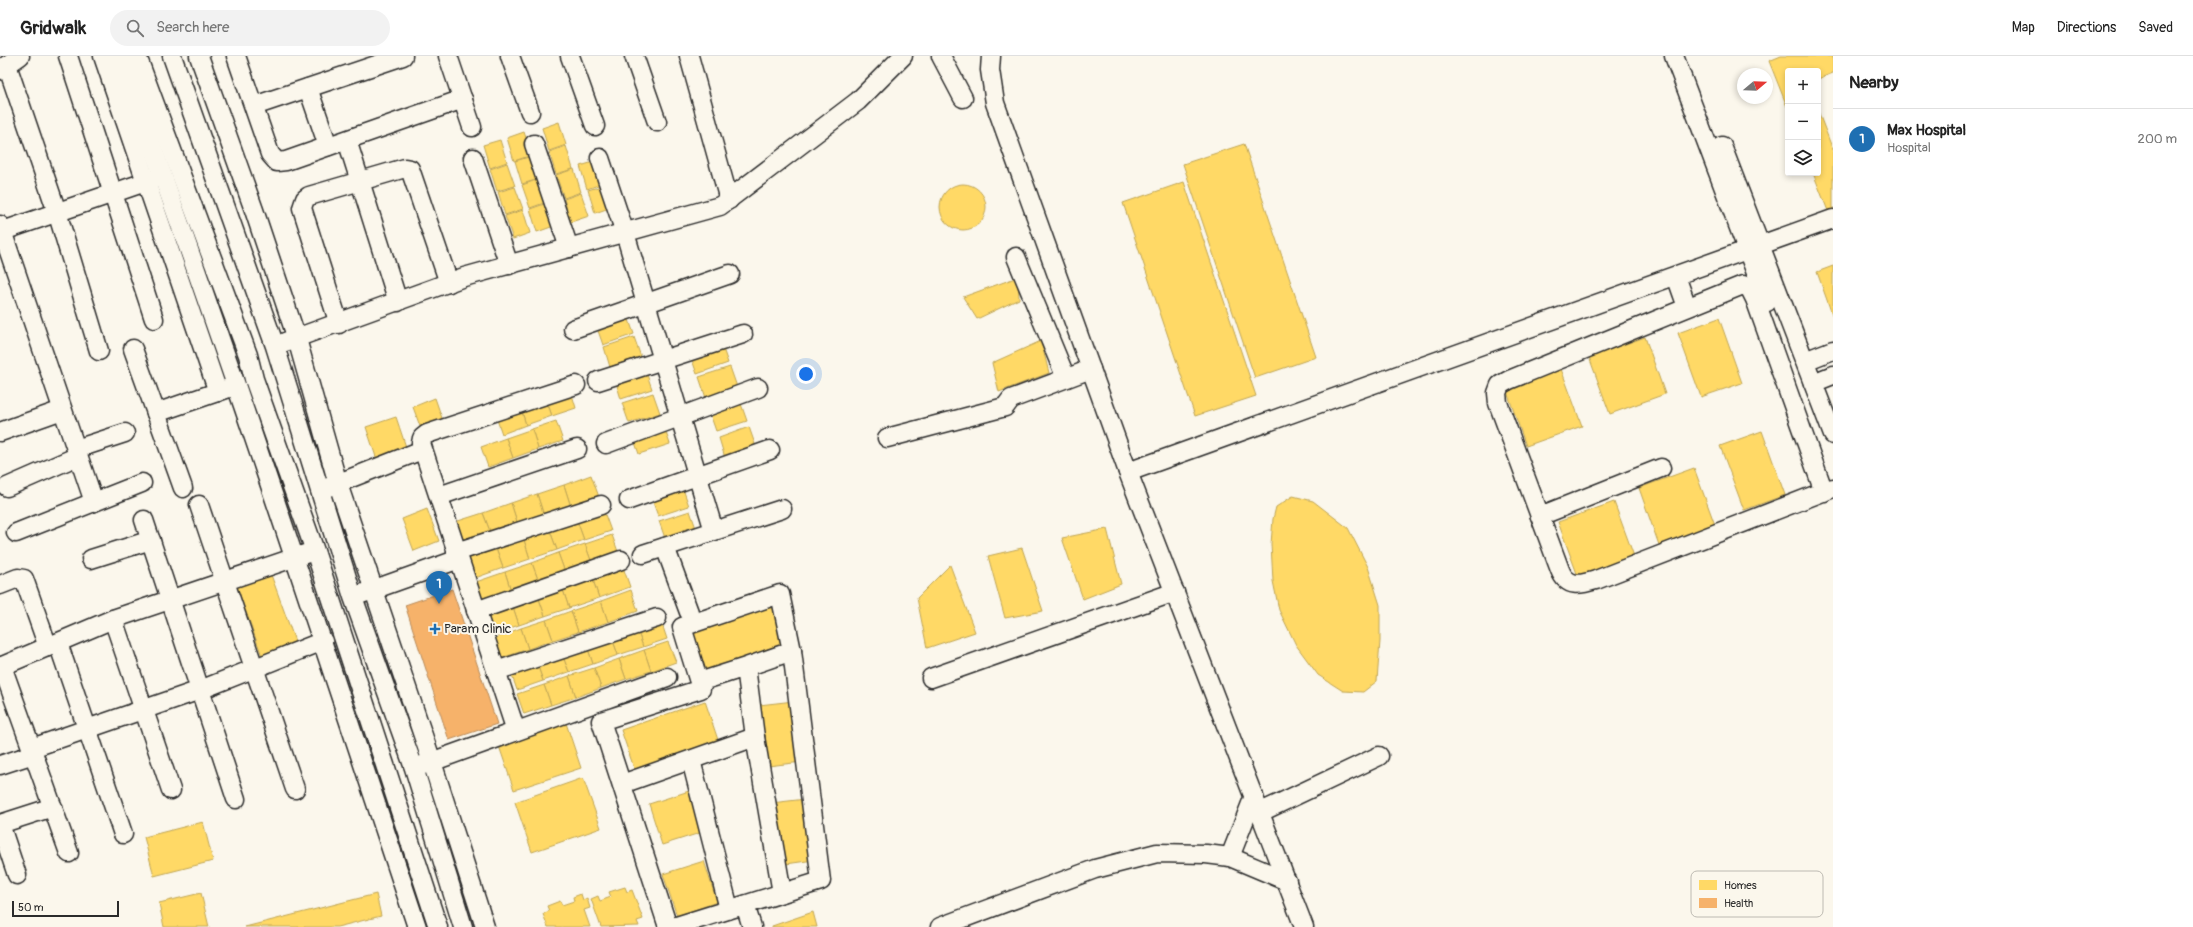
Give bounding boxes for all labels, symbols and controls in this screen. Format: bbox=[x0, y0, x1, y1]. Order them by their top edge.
search box bbox=[110, 10, 390, 46]
text: Gridwalk bbox=[20, 16, 86, 40]
icon: search bbox=[124, 17, 146, 39]
text: Search here bbox=[156, 18, 229, 37]
text: Map bbox=[2012, 19, 2035, 36]
text: Directions bbox=[2057, 19, 2116, 36]
text: Saved bbox=[2138, 19, 2173, 36]
north arrow bbox=[1737, 68, 1773, 104]
map controls bbox=[1785, 68, 1821, 176]
button: + bbox=[1785, 68, 1821, 104]
text: Nearby bbox=[1849, 72, 1898, 93]
button: − bbox=[1785, 104, 1821, 140]
text: Max Hospital bbox=[1887, 121, 1966, 140]
text: 1 bbox=[1859, 131, 1865, 147]
text: 200 m bbox=[2138, 131, 2177, 147]
button: layers bbox=[1785, 140, 1821, 176]
text: Hospital bbox=[1887, 140, 1931, 156]
your location bbox=[796, 364, 816, 384]
pin: 1 bbox=[426, 571, 452, 604]
place label: Param Clinic bbox=[444, 621, 512, 637]
marker: Param Clinic bbox=[429, 623, 441, 635]
legend bbox=[1691, 871, 1823, 917]
text: Homes bbox=[1724, 879, 1757, 892]
text: Health bbox=[1724, 897, 1753, 910]
scale bar bbox=[12, 899, 119, 918]
text: 50 m bbox=[18, 901, 44, 914]

